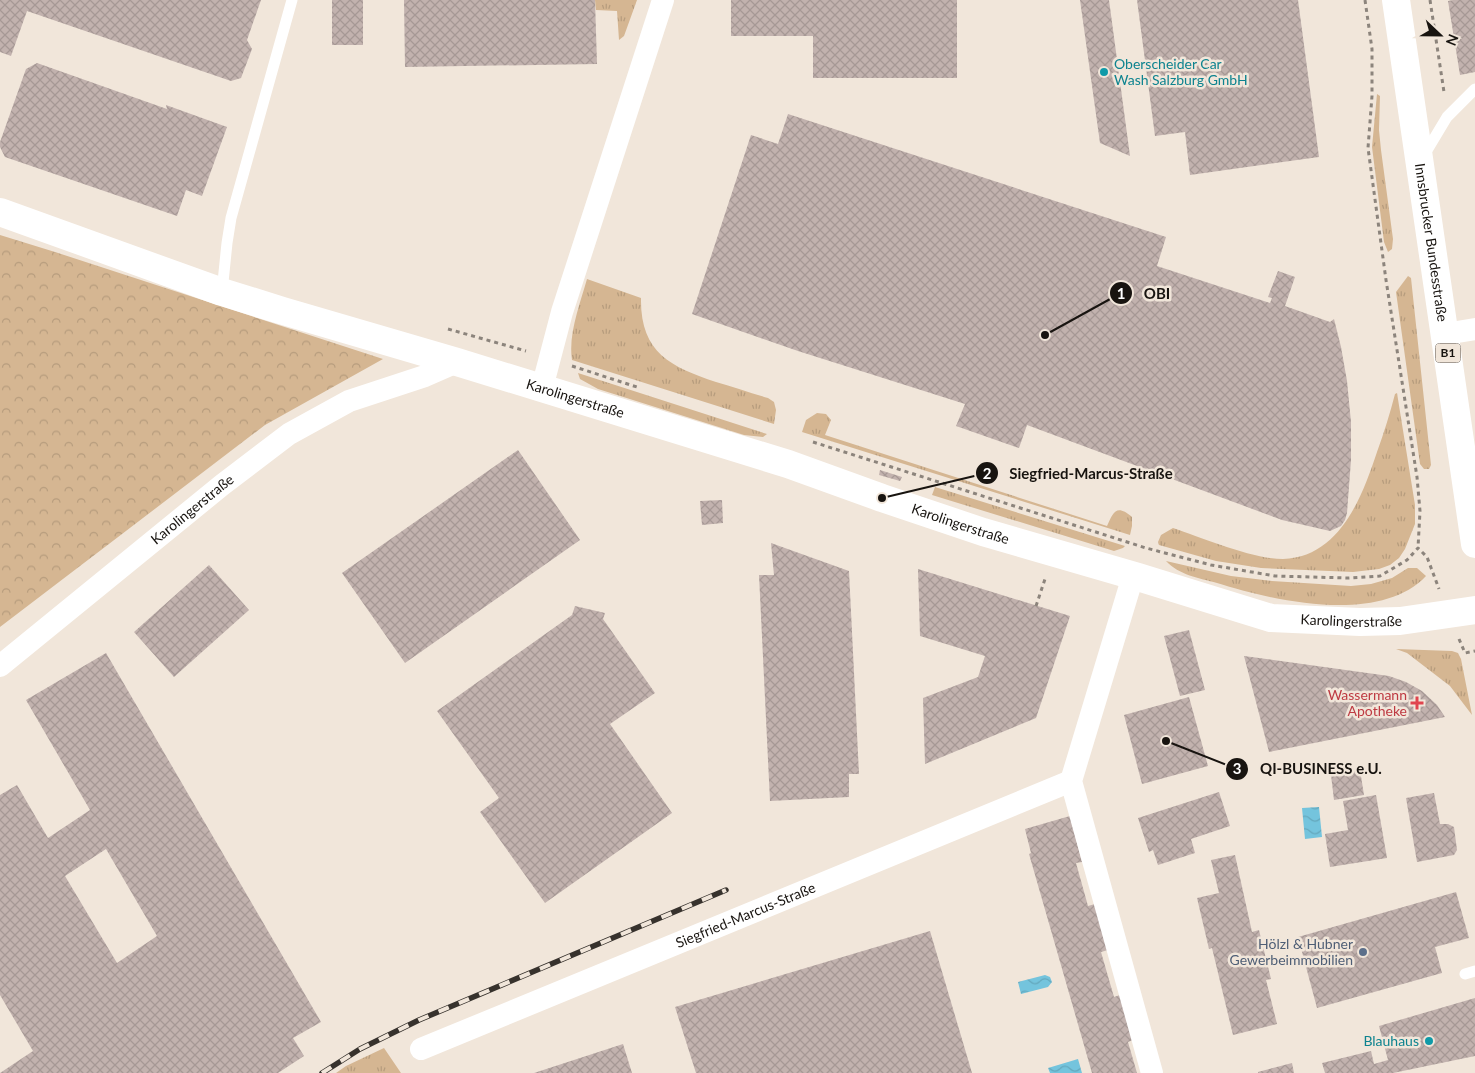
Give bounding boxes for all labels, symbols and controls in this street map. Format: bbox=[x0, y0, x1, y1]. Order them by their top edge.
north arrow bbox=[1415, 10, 1465, 60]
text: N bbox=[1443, 32, 1462, 48]
place label: Oberscheider Car Wash Salzburg GmbH bbox=[1114, 55, 1248, 88]
marker: Oberscheider Car Wash Salzburg GmbH bbox=[1098, 66, 1110, 78]
street label: Innsbrucker Bundesstraße bbox=[1412, 162, 1452, 323]
callout: OBI bbox=[1108, 278, 1180, 308]
text: 1 bbox=[1117, 284, 1125, 302]
text: OBI bbox=[1144, 284, 1170, 302]
road number: B1 bbox=[1436, 343, 1460, 362]
street label: Karolingerstraße bbox=[524, 375, 627, 421]
callout: Siegfried-Marcus-Straße bbox=[975, 458, 1183, 488]
text: 2 bbox=[983, 464, 992, 482]
text: Siegfried-Marcus-Straße bbox=[1009, 464, 1173, 482]
street label: Karolingerstraße bbox=[147, 470, 237, 548]
street label: Karolingerstraße bbox=[909, 500, 1011, 547]
street label: Karolingerstraße bbox=[1300, 610, 1402, 630]
place label: Wassermann Apotheke bbox=[1328, 686, 1407, 719]
marker: Wassermann Apotheke bbox=[1411, 697, 1423, 709]
callout: QI-BUSINESS e.U. bbox=[1225, 754, 1392, 784]
text: 3 bbox=[1233, 759, 1241, 777]
text: QI-BUSINESS e.U. bbox=[1260, 759, 1382, 777]
street label: Siegfried-Marcus-Straße bbox=[673, 878, 818, 951]
place label: Hölzl & Hubner Gewerbeimmobilien bbox=[1230, 935, 1353, 968]
marker: Hölzl & Hubner Gewerbeimmobilien bbox=[1357, 946, 1369, 958]
place label: Blauhaus bbox=[1363, 1032, 1419, 1049]
marker: Blauhaus bbox=[1423, 1035, 1435, 1047]

